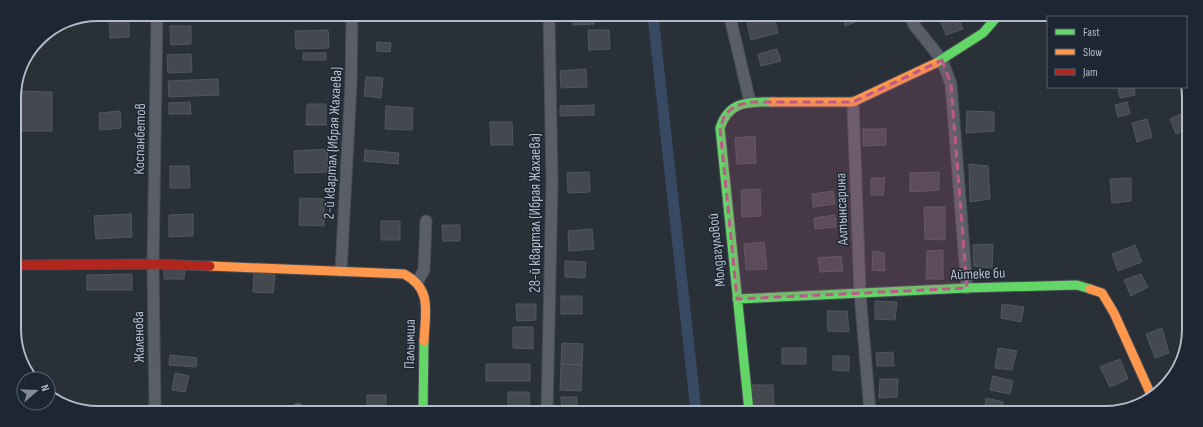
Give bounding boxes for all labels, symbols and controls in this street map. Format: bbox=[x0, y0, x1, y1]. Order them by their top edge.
legend bbox=[1047, 16, 1187, 88]
text: Fast bbox=[1083, 25, 1100, 40]
text: Slow bbox=[1083, 45, 1102, 60]
text: Jam bbox=[1082, 65, 1098, 80]
street label: 2-й квартал (Ибрая Жахаева) bbox=[320, 66, 346, 220]
street label: Коспанбетов bbox=[130, 103, 150, 175]
street label: 28-й квартал (Ибрая Жахаева) bbox=[526, 133, 545, 293]
street label: Алтынсарина bbox=[831, 172, 853, 247]
street label: Молдагуловой bbox=[704, 212, 730, 288]
street label: Айтеке би bbox=[949, 264, 1006, 284]
street label: Жаленова bbox=[129, 311, 149, 363]
street label: Палымша bbox=[400, 319, 420, 369]
north arrow bbox=[16, 371, 56, 411]
text: N bbox=[38, 383, 52, 393]

